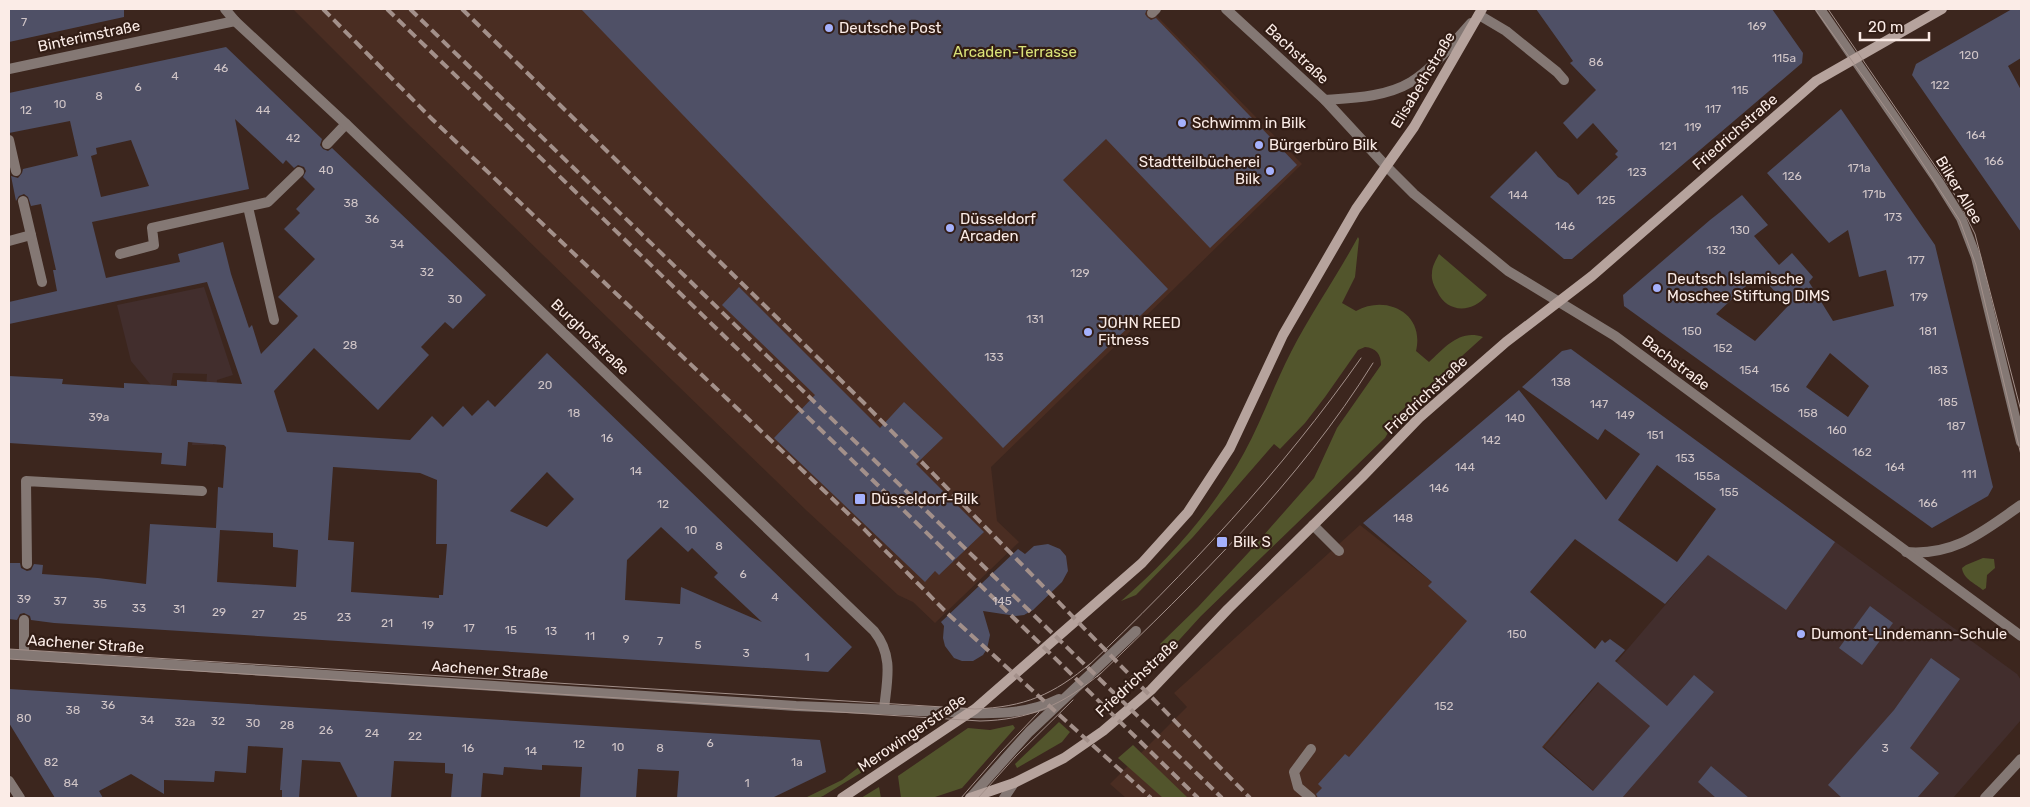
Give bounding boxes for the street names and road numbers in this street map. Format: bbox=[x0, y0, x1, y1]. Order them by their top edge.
street label: Binterimstraße bbox=[36, 16, 142, 56]
street label: Bachstraße bbox=[1261, 20, 1333, 88]
street label: Elisabethstraße bbox=[1387, 29, 1459, 131]
street label: Friedrichstraße bbox=[1689, 90, 1781, 174]
street label: Bilker Allee bbox=[1932, 153, 1986, 227]
street label: Burghofstraße bbox=[547, 295, 633, 379]
street label: Bachstraße bbox=[1639, 332, 1713, 394]
street label: Friedrichstraße bbox=[1381, 352, 1471, 438]
street label: Aachener Straße bbox=[27, 631, 145, 657]
street label: Friedrichstraße bbox=[1092, 635, 1182, 721]
street label: Aachener Straße bbox=[431, 657, 549, 683]
street label: Merowingerstraße bbox=[854, 690, 970, 776]

